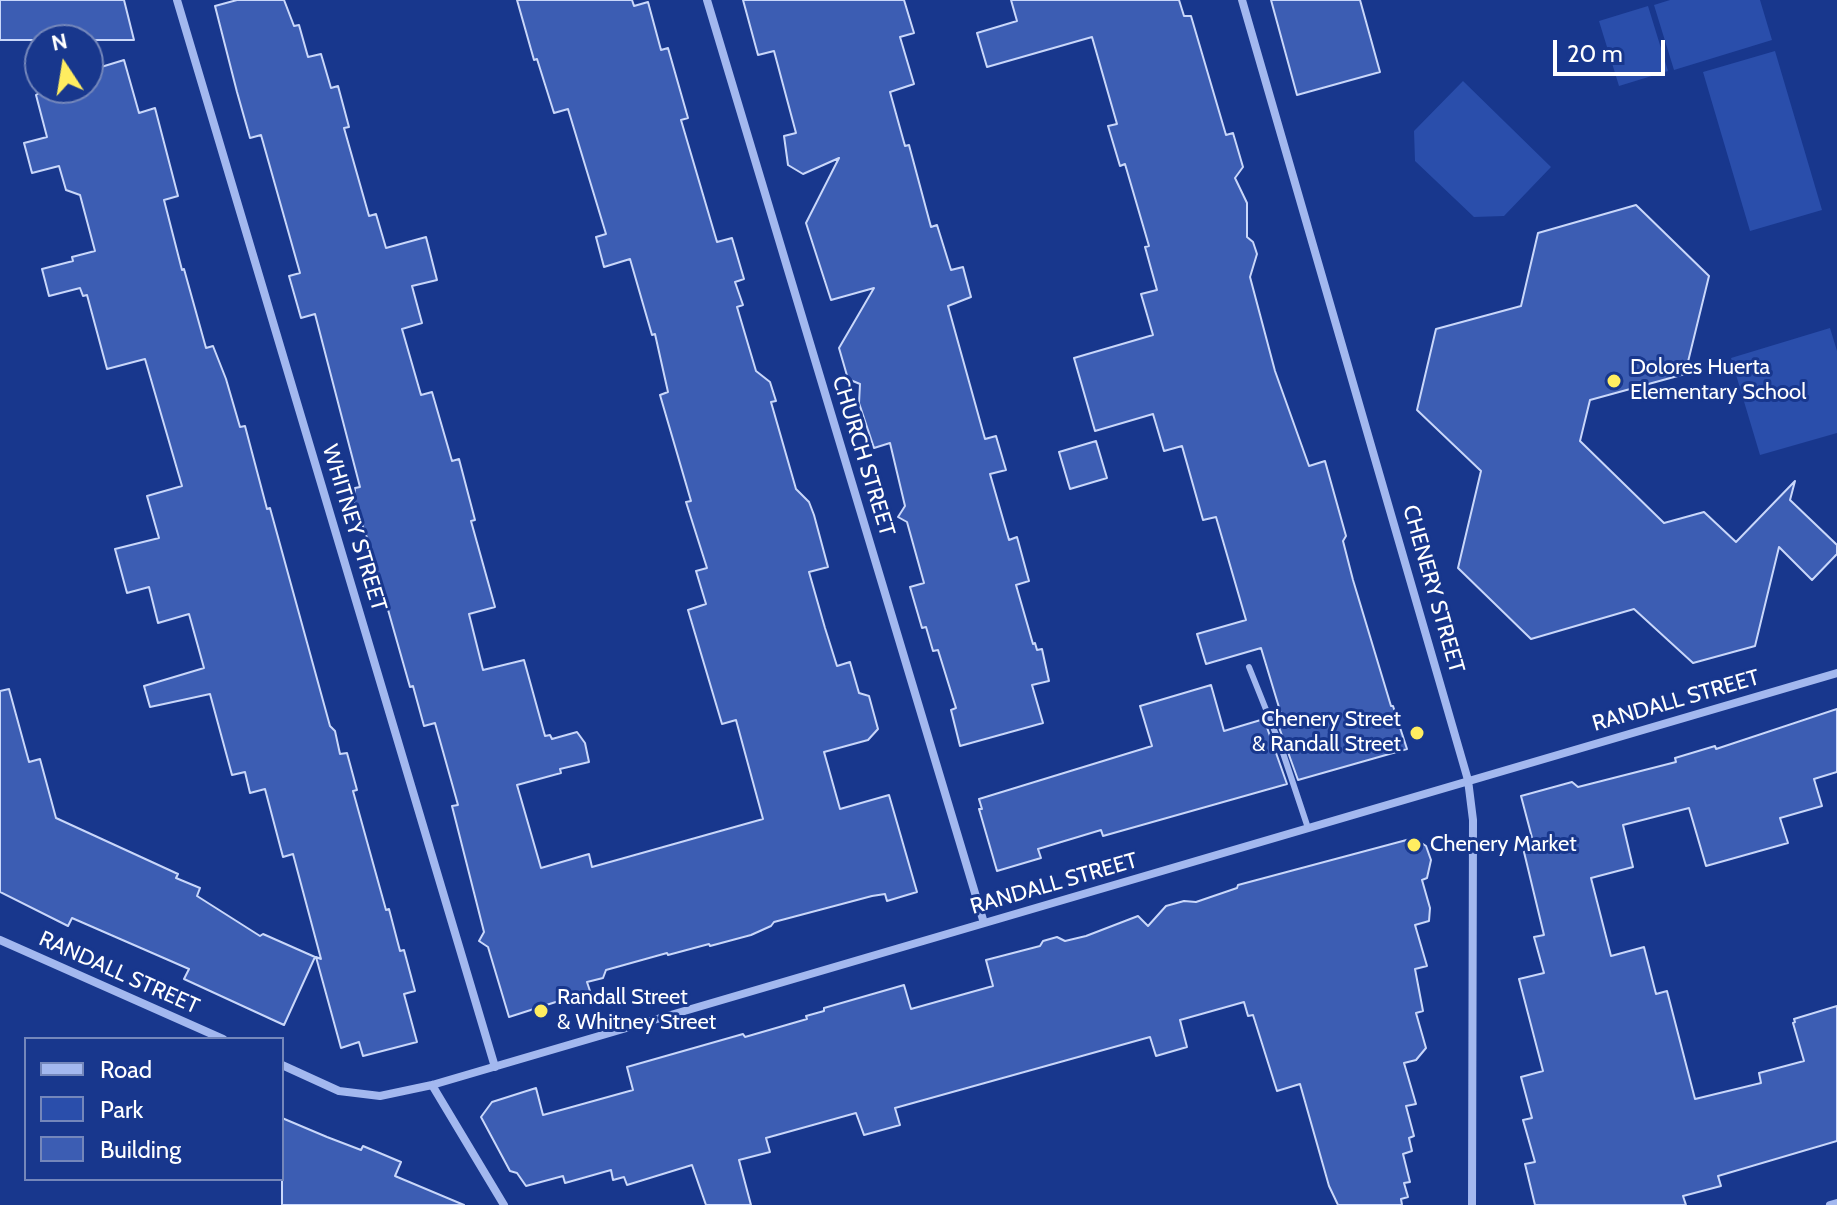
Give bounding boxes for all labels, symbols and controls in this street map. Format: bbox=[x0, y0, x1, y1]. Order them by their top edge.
north arrow bbox=[24, 24, 104, 104]
scale bar bbox=[1557, 24, 1669, 74]
text: N bbox=[49, 27, 70, 57]
text: 20 m bbox=[1567, 39, 1623, 68]
place label: Dolores Huerta Elementary School bbox=[1630, 355, 1806, 406]
marker: Dolores Huerta Elementary School bbox=[1605, 372, 1623, 390]
street label: CHURCH STREET bbox=[826, 373, 900, 539]
street label: WHITNEY STREET bbox=[316, 442, 392, 614]
street label: CHENERY STREET bbox=[1396, 502, 1470, 676]
street label: RANDALL STREET bbox=[1589, 665, 1763, 737]
place label: Chenery Street & Randall Street bbox=[1252, 707, 1401, 758]
marker: Chenery Street & Randall Street bbox=[1408, 724, 1426, 742]
place label: Chenery Market bbox=[1430, 832, 1577, 858]
marker: Chenery Market bbox=[1405, 836, 1423, 854]
street label: RANDALL STREET bbox=[967, 848, 1141, 920]
street label: RANDALL STREET bbox=[35, 926, 203, 1020]
place label: Randall Street & Whitney Street bbox=[557, 985, 716, 1036]
marker: Randall Street & Whitney Street bbox=[532, 1002, 550, 1020]
legend bbox=[24, 1037, 284, 1181]
text: Road bbox=[100, 1055, 152, 1084]
text: Park bbox=[100, 1095, 143, 1124]
text: Building bbox=[100, 1135, 181, 1164]

